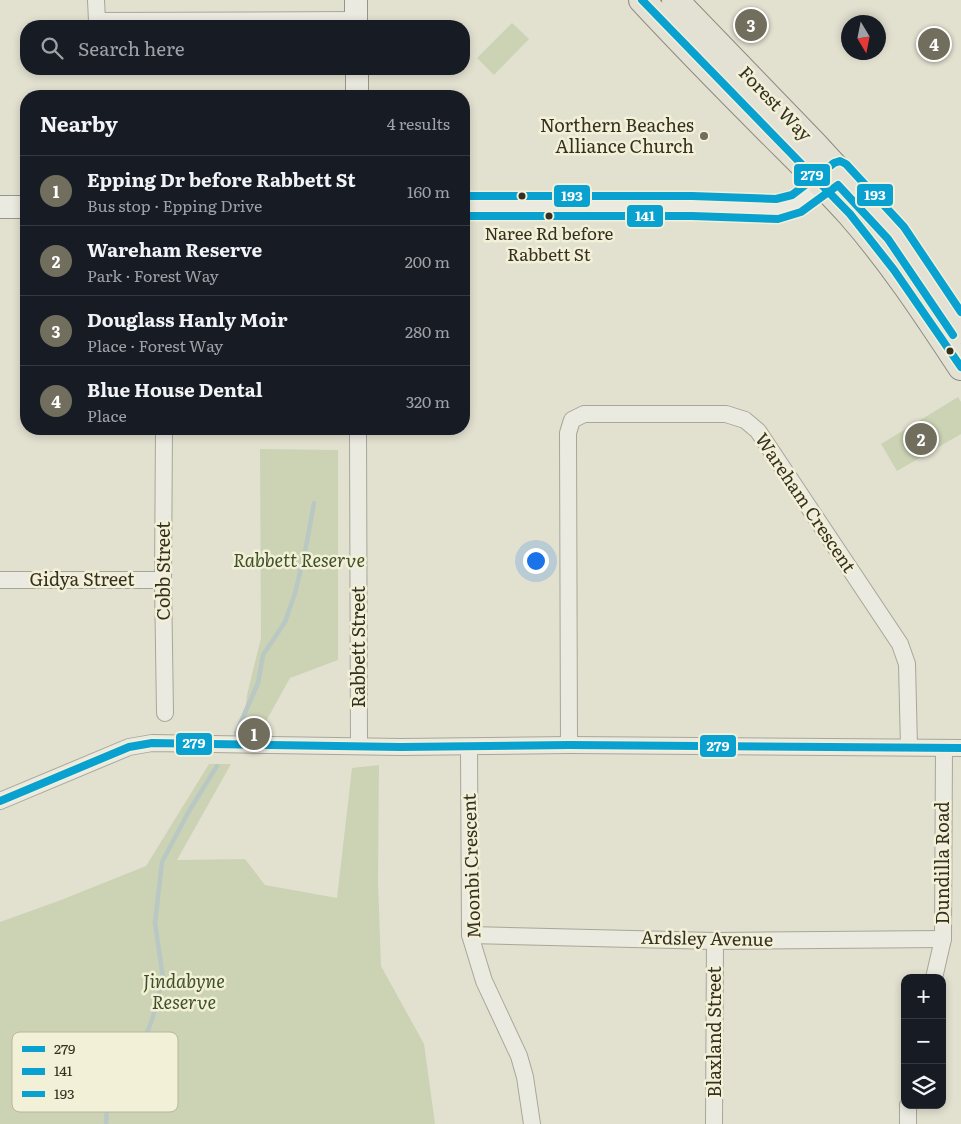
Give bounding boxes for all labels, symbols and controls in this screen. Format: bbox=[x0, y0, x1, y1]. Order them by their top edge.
pin: 3 bbox=[735, 6, 767, 44]
north arrow bbox=[841, 15, 886, 60]
search box bbox=[20, 20, 470, 75]
pin: 4 bbox=[918, 25, 950, 63]
icon: search bbox=[38, 34, 66, 62]
text: Search here bbox=[78, 34, 185, 62]
street label: Forest Way bbox=[733, 59, 819, 147]
text: Nearby bbox=[40, 107, 118, 138]
text: 4 results bbox=[387, 111, 450, 135]
place label: Northern Beaches Alliance Church bbox=[540, 111, 694, 159]
marker: Northern Beaches Alliance Church bbox=[698, 130, 710, 142]
line badge: 279 bbox=[793, 163, 831, 187]
text: 279 bbox=[800, 164, 824, 184]
text: Epping Dr before Rabbett St bbox=[87, 165, 356, 193]
text: 1 bbox=[53, 179, 59, 203]
text: 160 m bbox=[407, 179, 450, 203]
line badge: 193 bbox=[856, 183, 894, 207]
line badge: 193 bbox=[553, 184, 591, 208]
text: 193 bbox=[864, 184, 886, 204]
text: 193 bbox=[561, 185, 583, 205]
unlabelled marker bbox=[517, 191, 527, 201]
text: Bus stop · Epping Drive bbox=[87, 193, 262, 217]
line badge: 141 bbox=[626, 204, 664, 228]
text: 141 bbox=[635, 205, 655, 225]
marker: Naree Rd before Rabbett St bbox=[544, 211, 554, 221]
place label: Naree Rd before Rabbett St bbox=[485, 220, 614, 266]
text: Wareham Reserve bbox=[87, 235, 262, 263]
text: 2 bbox=[52, 249, 60, 273]
text: 200 m bbox=[405, 249, 450, 273]
text: Park · Forest Way bbox=[87, 263, 219, 287]
text: Douglass Hanly Moir bbox=[87, 305, 287, 333]
text: 3 bbox=[52, 319, 60, 343]
text: 280 m bbox=[405, 319, 450, 343]
text: Place · Forest Way bbox=[87, 333, 223, 357]
unlabelled marker bbox=[945, 346, 955, 356]
text: Blue House Dental bbox=[87, 375, 263, 403]
text: 4 bbox=[51, 389, 61, 413]
text: 320 m bbox=[406, 389, 450, 413]
text: Place bbox=[87, 403, 127, 427]
pin: 2 bbox=[905, 420, 937, 458]
street label: Wareham Crescent bbox=[749, 427, 864, 578]
street label: Cobb Street bbox=[149, 521, 176, 621]
park label: Rabbett Reserve bbox=[233, 546, 365, 573]
your location bbox=[523, 548, 549, 574]
street label: Gidya Street bbox=[30, 565, 135, 592]
street label: Rabbett Street bbox=[344, 585, 371, 708]
pin: 1 bbox=[238, 715, 270, 753]
line badge: 279 bbox=[175, 732, 213, 756]
text: 279 bbox=[182, 732, 206, 752]
line badge: 279 bbox=[699, 734, 737, 758]
text: 279 bbox=[706, 735, 730, 755]
street label: Moonbi Crescent bbox=[454, 792, 487, 939]
street label: Dundilla Road bbox=[928, 801, 955, 925]
street label: Ardsley Avenue bbox=[641, 923, 773, 952]
street label: Blaxland Street bbox=[700, 966, 727, 1098]
park label: Jindabyne Reserve bbox=[143, 967, 225, 1015]
map controls bbox=[901, 974, 946, 1109]
button: + bbox=[901, 974, 946, 1019]
button: − bbox=[901, 1019, 946, 1064]
legend bbox=[12, 1032, 178, 1112]
text: 279 bbox=[54, 1038, 75, 1058]
text: 141 bbox=[54, 1060, 73, 1080]
button: layers bbox=[901, 1064, 946, 1109]
text: 193 bbox=[54, 1083, 75, 1103]

